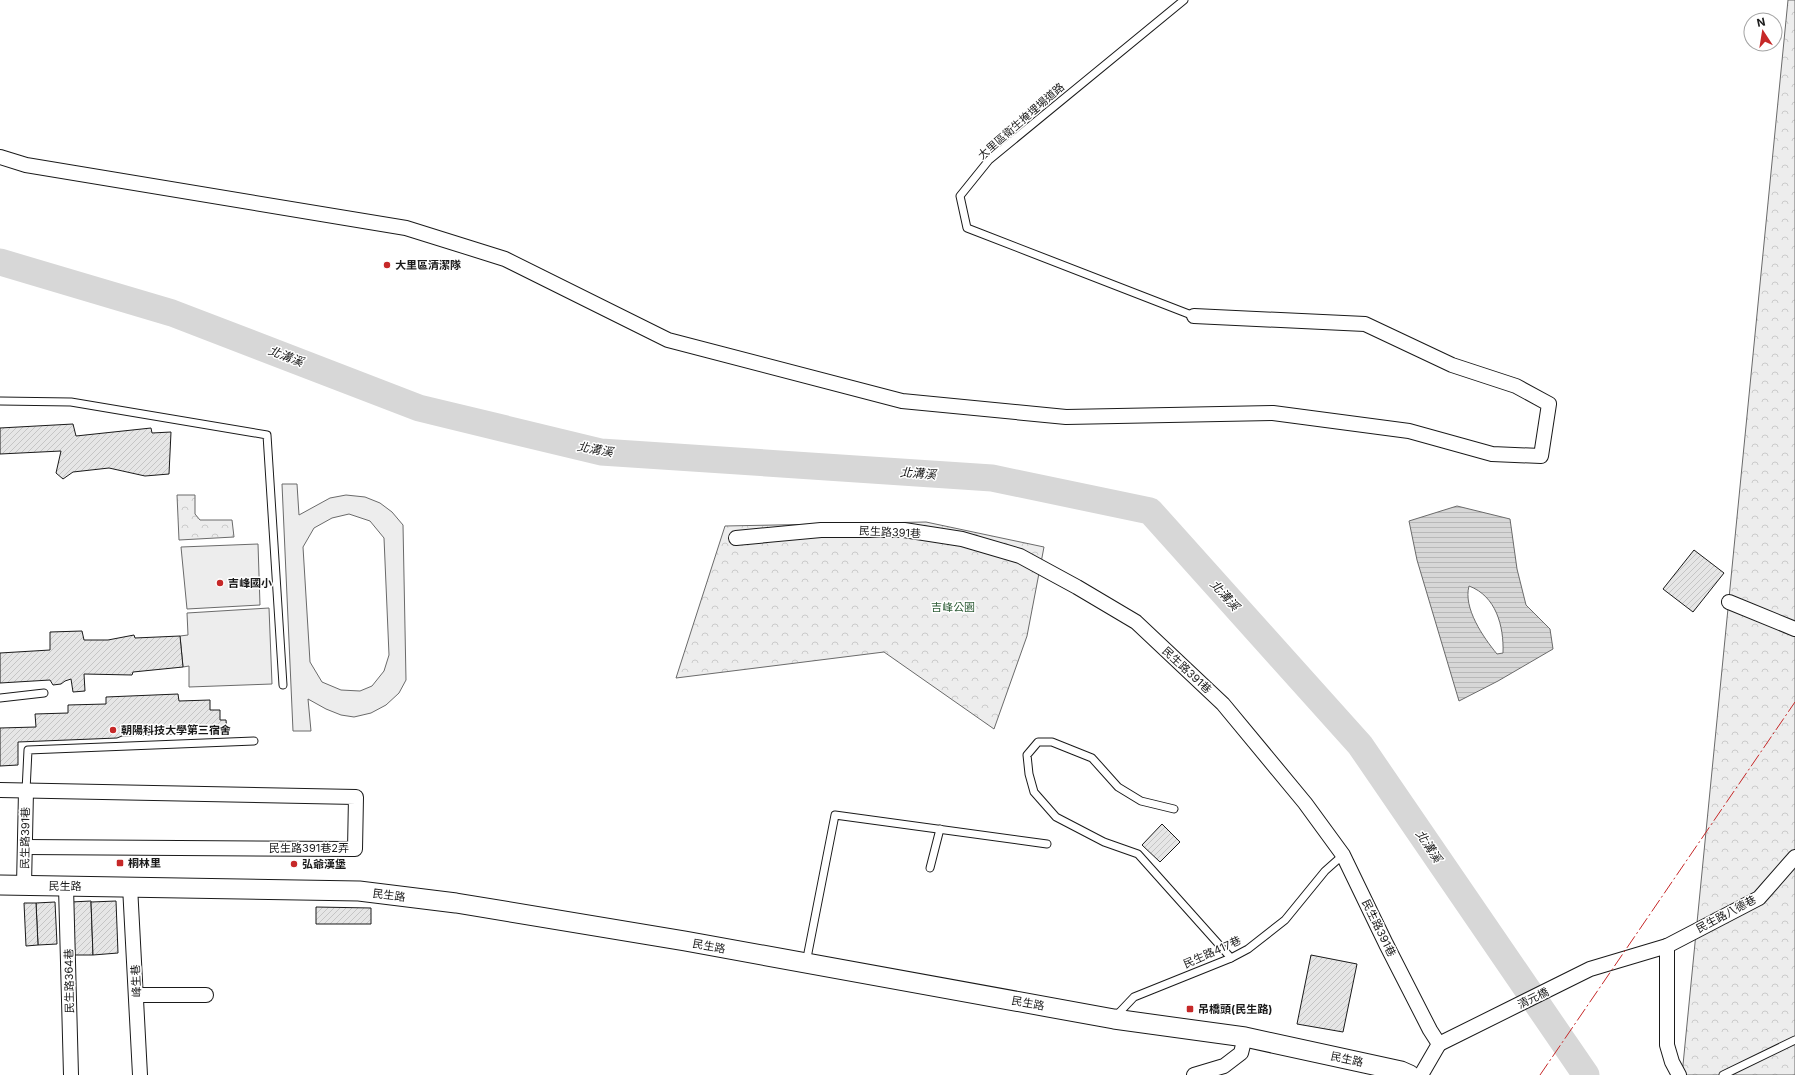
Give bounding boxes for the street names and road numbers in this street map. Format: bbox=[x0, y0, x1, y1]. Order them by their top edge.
street label: 大里區衛生掩埋場道路 bbox=[975, 80, 1067, 162]
street label: 民生路391巷 bbox=[859, 523, 921, 541]
street label: 民生路391巷 bbox=[1160, 644, 1214, 696]
street label: 民生路391巷 bbox=[17, 807, 33, 869]
street label: 民生路391巷2弄 bbox=[269, 841, 349, 855]
street label: 民生路 bbox=[48, 879, 82, 893]
street label: 民生路 bbox=[372, 886, 406, 904]
street label: 民生路八德巷 bbox=[1694, 892, 1758, 936]
street label: 民生路391巷 bbox=[1359, 897, 1399, 959]
street label: 民生路417巷 bbox=[1181, 933, 1243, 971]
street label: 民生路 bbox=[692, 936, 726, 956]
street label: 民生路364巷 bbox=[61, 949, 77, 1013]
street label: 峰生巷 bbox=[128, 964, 144, 998]
street label: 清元橋 bbox=[1515, 984, 1551, 1012]
street label: 民生路 bbox=[1011, 993, 1045, 1013]
street label: 民生路 bbox=[1329, 1049, 1365, 1069]

